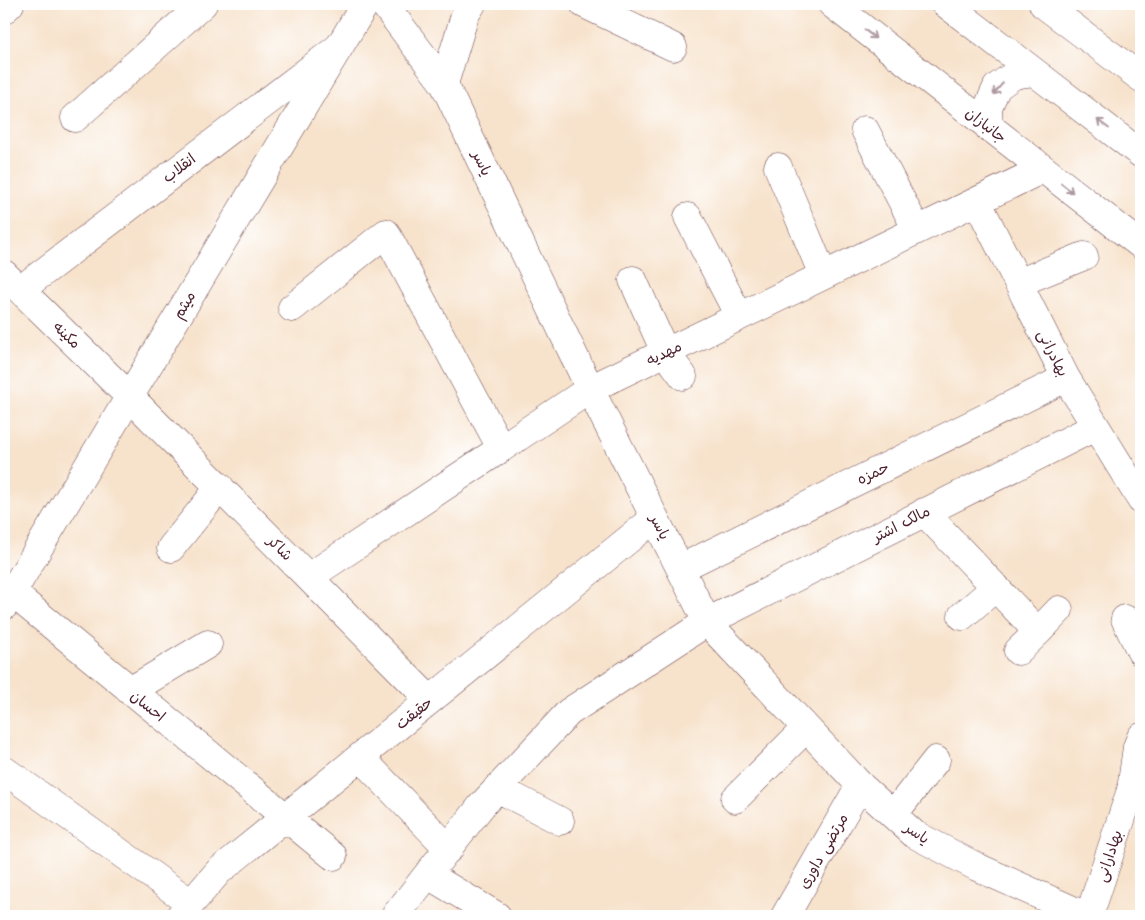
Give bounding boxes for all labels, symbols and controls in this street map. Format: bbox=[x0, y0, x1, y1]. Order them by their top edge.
one-way arrow bbox=[863, 29, 877, 39]
one-way arrow bbox=[993, 82, 1004, 95]
street label: جانبازان bbox=[960, 102, 1011, 150]
one-way arrow bbox=[1096, 119, 1109, 130]
street label: یاسر bbox=[464, 145, 498, 181]
street label: انقلاب bbox=[158, 148, 202, 190]
one-way arrow bbox=[1060, 183, 1074, 193]
street label: میثم bbox=[167, 287, 203, 324]
street label: مکینه bbox=[47, 316, 86, 355]
street label: بهادرانی bbox=[1030, 326, 1074, 381]
street label: مهدیه bbox=[642, 335, 686, 373]
street label: حمزه bbox=[853, 456, 894, 492]
street label: مالک اشتر bbox=[866, 500, 935, 551]
street label: یاسر bbox=[642, 509, 676, 545]
street label: شاکر bbox=[259, 529, 298, 567]
street label: احسان bbox=[124, 685, 170, 729]
street label: حقیقت bbox=[391, 691, 439, 736]
street label: مرتضی داوری bbox=[793, 809, 855, 894]
street label: یاسر bbox=[897, 815, 934, 851]
street label: بهادارانی bbox=[1090, 827, 1130, 886]

